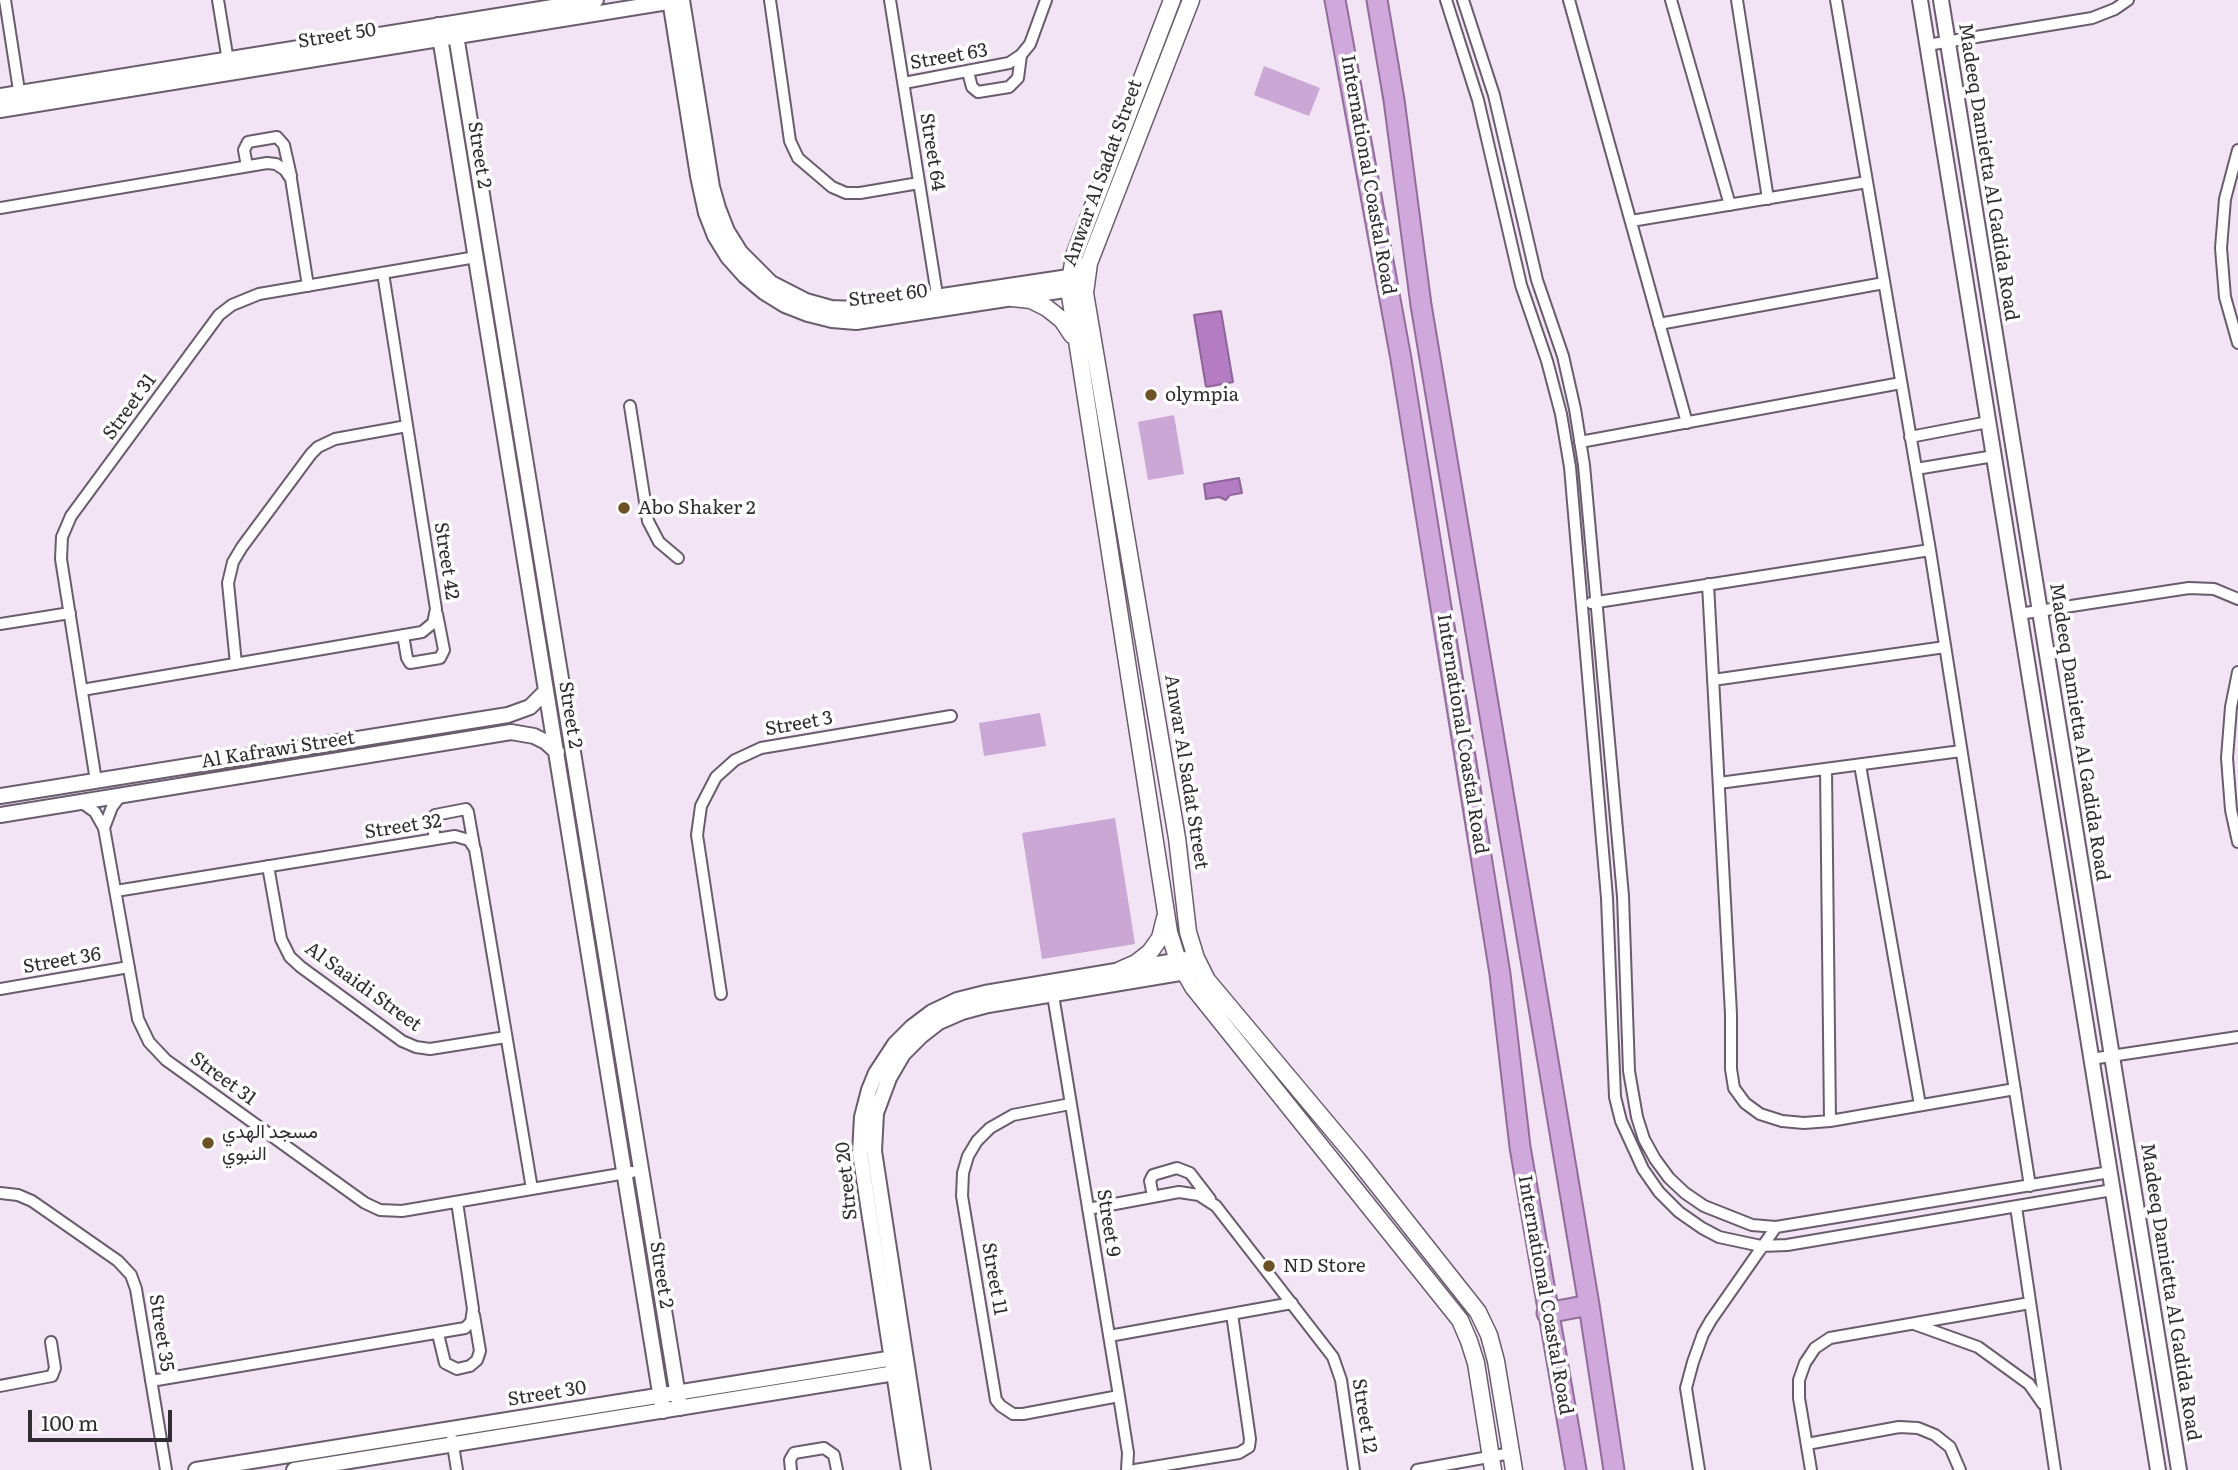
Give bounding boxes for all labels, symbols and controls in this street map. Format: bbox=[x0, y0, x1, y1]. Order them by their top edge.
street label: Street 50 bbox=[296, 19, 378, 53]
street label: Madeeq Damietta Al Gadida Road bbox=[1953, 21, 2023, 323]
street label: Street 63 bbox=[908, 39, 990, 75]
street label: International Coastal Road bbox=[1336, 53, 1400, 297]
street label: Anwar Al Sadat Street bbox=[1059, 77, 1147, 269]
street label: Street 64 bbox=[915, 111, 949, 193]
street label: Street 2 bbox=[462, 120, 496, 190]
street label: Street 60 bbox=[847, 280, 929, 312]
street label: Street 31 bbox=[98, 369, 162, 445]
place label: olympia bbox=[1165, 384, 1239, 406]
marker: olympia bbox=[1143, 387, 1159, 403]
place label: Abo Shaker 2 bbox=[638, 497, 756, 519]
marker: Abo Shaker 2 bbox=[616, 500, 632, 516]
street label: Street 42 bbox=[429, 521, 463, 601]
street label: Madeeq Damietta Al Gadida Road bbox=[2044, 581, 2114, 883]
street label: International Coastal Road bbox=[1432, 612, 1492, 856]
street label: Anwar Al Sadat Street bbox=[1159, 673, 1213, 871]
street label: Street 2 bbox=[553, 680, 587, 750]
street label: Street 3 bbox=[763, 707, 835, 741]
street label: Al Kafrawi Street bbox=[200, 727, 356, 773]
street label: Street 32 bbox=[363, 810, 443, 844]
street label: Al Saaidi Street bbox=[300, 937, 426, 1037]
street label: Street 36 bbox=[21, 943, 103, 979]
street label: Street 31 bbox=[185, 1047, 261, 1111]
place label: مسجد الهدي النبوي bbox=[222, 1121, 318, 1165]
marker: مسجد الهدي النبوي bbox=[200, 1135, 216, 1151]
street label: Street 20 bbox=[832, 1141, 862, 1221]
street label: Madeeq Damietta Al Gadida Road bbox=[2135, 1141, 2205, 1443]
street label: International Coastal Road bbox=[1513, 1173, 1577, 1417]
street label: Street 9 bbox=[1091, 1188, 1125, 1258]
street label: Street 2 bbox=[644, 1240, 678, 1310]
street label: Street 11 bbox=[976, 1241, 1012, 1317]
place label: ND Store bbox=[1283, 1255, 1366, 1277]
marker: ND Store bbox=[1261, 1258, 1277, 1274]
street label: Street 35 bbox=[144, 1293, 178, 1373]
street label: Street 30 bbox=[506, 1377, 588, 1411]
street label: Street 12 bbox=[1347, 1377, 1381, 1455]
scale bar bbox=[32, 1396, 175, 1440]
text: 100 m bbox=[41, 1406, 98, 1437]

